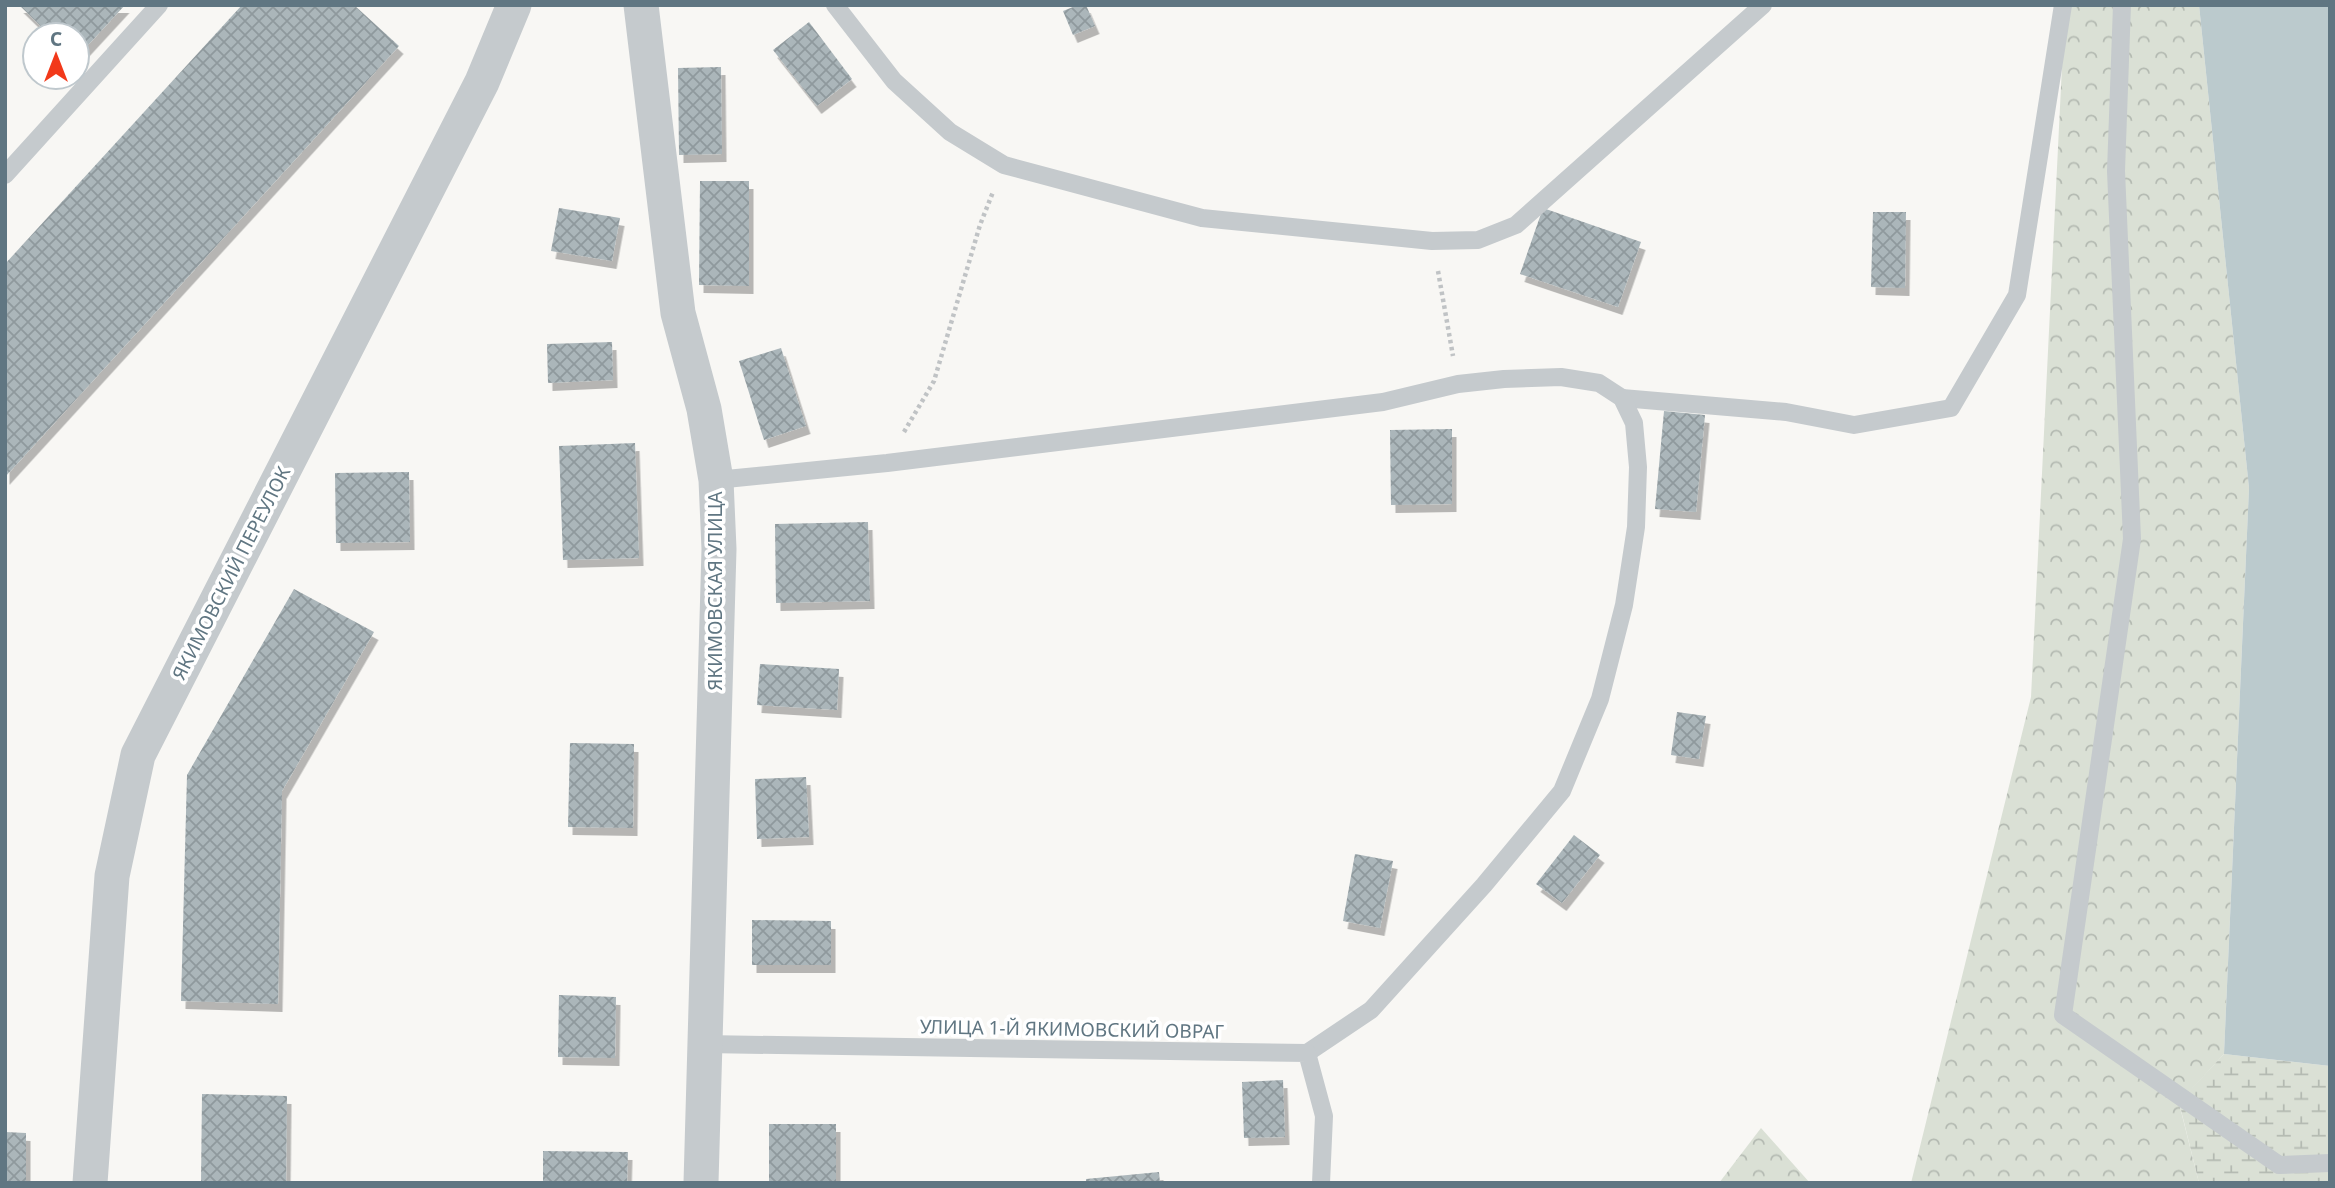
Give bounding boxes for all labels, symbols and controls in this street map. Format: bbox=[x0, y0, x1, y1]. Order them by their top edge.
north arrow bbox=[21, 21, 91, 91]
text: С bbox=[50, 26, 62, 52]
street label: ЯКИМОВСКИЙ ПЕРЕУЛОК bbox=[166, 462, 296, 684]
street label: ЯКИМОВСКАЯ УЛИЦА bbox=[702, 490, 728, 691]
street label: УЛИЦА 1-Й ЯКИМОВСКИЙ ОВРАГ bbox=[920, 1013, 1225, 1045]

